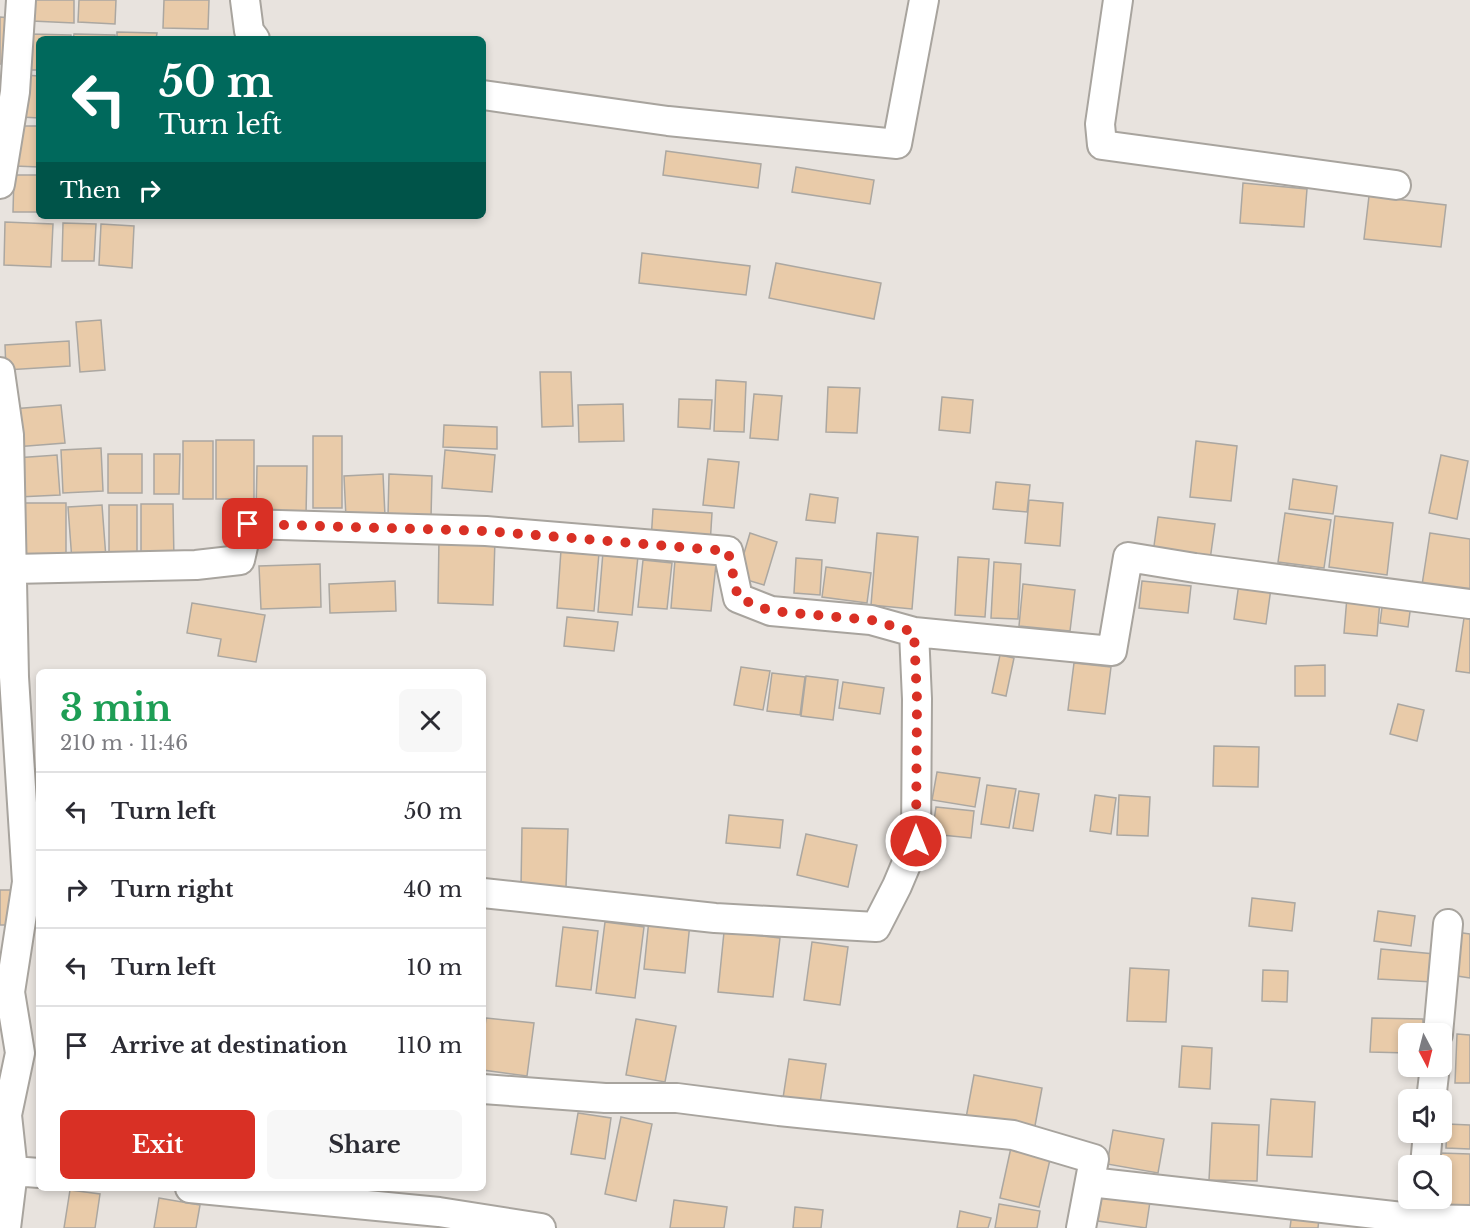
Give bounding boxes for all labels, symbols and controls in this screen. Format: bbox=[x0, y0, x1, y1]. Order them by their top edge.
text: 50 m bbox=[159, 56, 273, 108]
icon: left bbox=[60, 60, 138, 138]
text: Turn left bbox=[159, 108, 282, 141]
icon: right bbox=[133, 174, 166, 207]
text: Then bbox=[60, 177, 121, 204]
pin bbox=[222, 498, 273, 549]
icon: arrive bbox=[231, 507, 264, 540]
text: 3 min bbox=[60, 686, 172, 731]
button: close bbox=[399, 689, 462, 752]
text: 210 m · 11:46 bbox=[60, 731, 188, 755]
icon: left bbox=[60, 795, 93, 828]
text: Turn left bbox=[111, 798, 216, 825]
text: 50 m bbox=[404, 798, 462, 825]
position arrow bbox=[884, 809, 948, 873]
icon: right bbox=[60, 873, 93, 906]
text: Turn right bbox=[111, 876, 233, 903]
text: 40 m bbox=[404, 876, 462, 903]
icon: left bbox=[60, 951, 93, 984]
text: Turn left bbox=[111, 954, 216, 981]
text: 10 m bbox=[407, 954, 462, 981]
north arrow bbox=[1398, 1023, 1452, 1077]
map controls bbox=[1398, 1023, 1452, 1209]
icon: arrive bbox=[60, 1029, 93, 1062]
text: Arrive at destination bbox=[111, 1032, 348, 1059]
text: 110 m bbox=[397, 1032, 462, 1059]
button: sound bbox=[1398, 1089, 1452, 1143]
button: Exit bbox=[60, 1110, 255, 1179]
button: Share bbox=[267, 1110, 462, 1179]
button: search bbox=[1398, 1155, 1452, 1209]

